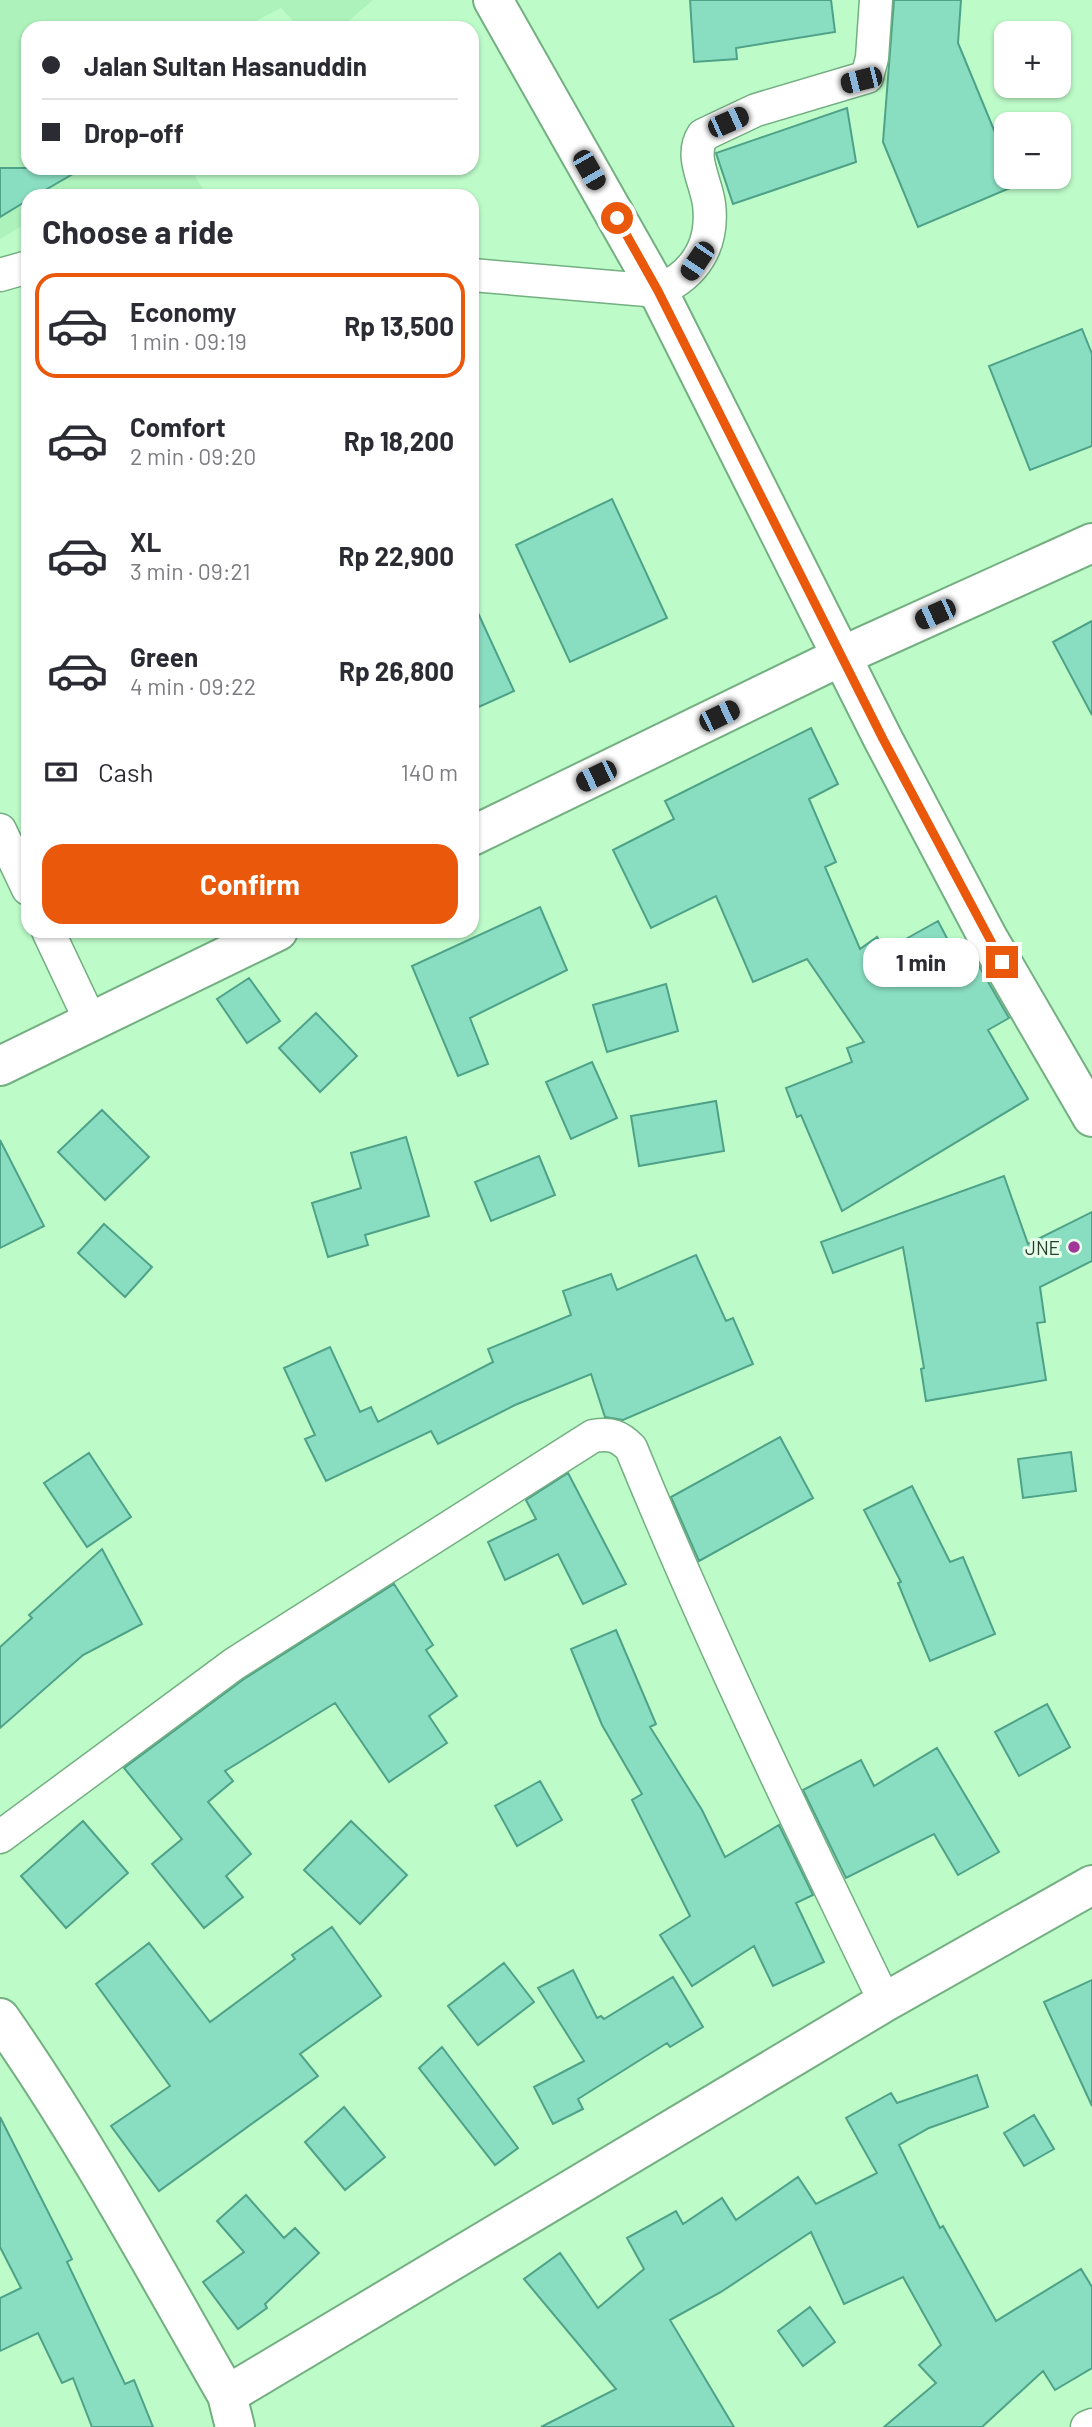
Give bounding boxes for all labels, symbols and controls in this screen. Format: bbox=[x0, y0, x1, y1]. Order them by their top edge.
map controls bbox=[994, 21, 1071, 189]
button: + bbox=[994, 21, 1071, 98]
text: Jalan Sultan Hasanuddin bbox=[84, 50, 367, 81]
car bbox=[839, 65, 884, 95]
car bbox=[705, 104, 752, 140]
button: − bbox=[994, 112, 1071, 189]
text: Drop-off bbox=[84, 117, 184, 148]
car bbox=[570, 147, 609, 193]
route start bbox=[601, 202, 633, 234]
text: Choose a ride bbox=[42, 212, 234, 250]
car bbox=[677, 238, 718, 284]
icon: car bbox=[46, 294, 109, 357]
text: Economy bbox=[130, 296, 236, 327]
text: Rp 13,500 bbox=[344, 310, 454, 341]
text: 1 min · 09:19 bbox=[130, 327, 247, 355]
icon: car bbox=[46, 409, 109, 472]
text: Comfort bbox=[130, 411, 226, 442]
text: Rp 18,200 bbox=[344, 425, 454, 456]
text: 2 min · 09:20 bbox=[130, 442, 256, 470]
icon: car bbox=[46, 524, 109, 587]
text: XL bbox=[130, 526, 161, 557]
text: Rp 22,900 bbox=[339, 540, 454, 571]
text: 3 min · 09:21 bbox=[130, 557, 251, 585]
car bbox=[912, 596, 959, 632]
icon: car bbox=[46, 639, 109, 702]
text: Green bbox=[130, 641, 198, 672]
text: Rp 26,800 bbox=[339, 655, 454, 686]
text: 4 min · 09:22 bbox=[130, 672, 256, 700]
car bbox=[696, 697, 743, 735]
icon: cash bbox=[42, 753, 80, 791]
text: Cash bbox=[98, 756, 153, 787]
car bbox=[573, 757, 620, 795]
text: 140 m bbox=[401, 758, 458, 786]
button: Confirm bbox=[42, 844, 458, 924]
callout: 1 min bbox=[862, 937, 978, 986]
route end bbox=[986, 946, 1018, 978]
text: 1 min bbox=[896, 948, 946, 976]
place label: JNE bbox=[1025, 1236, 1060, 1259]
marker: JNE bbox=[1066, 1239, 1082, 1255]

